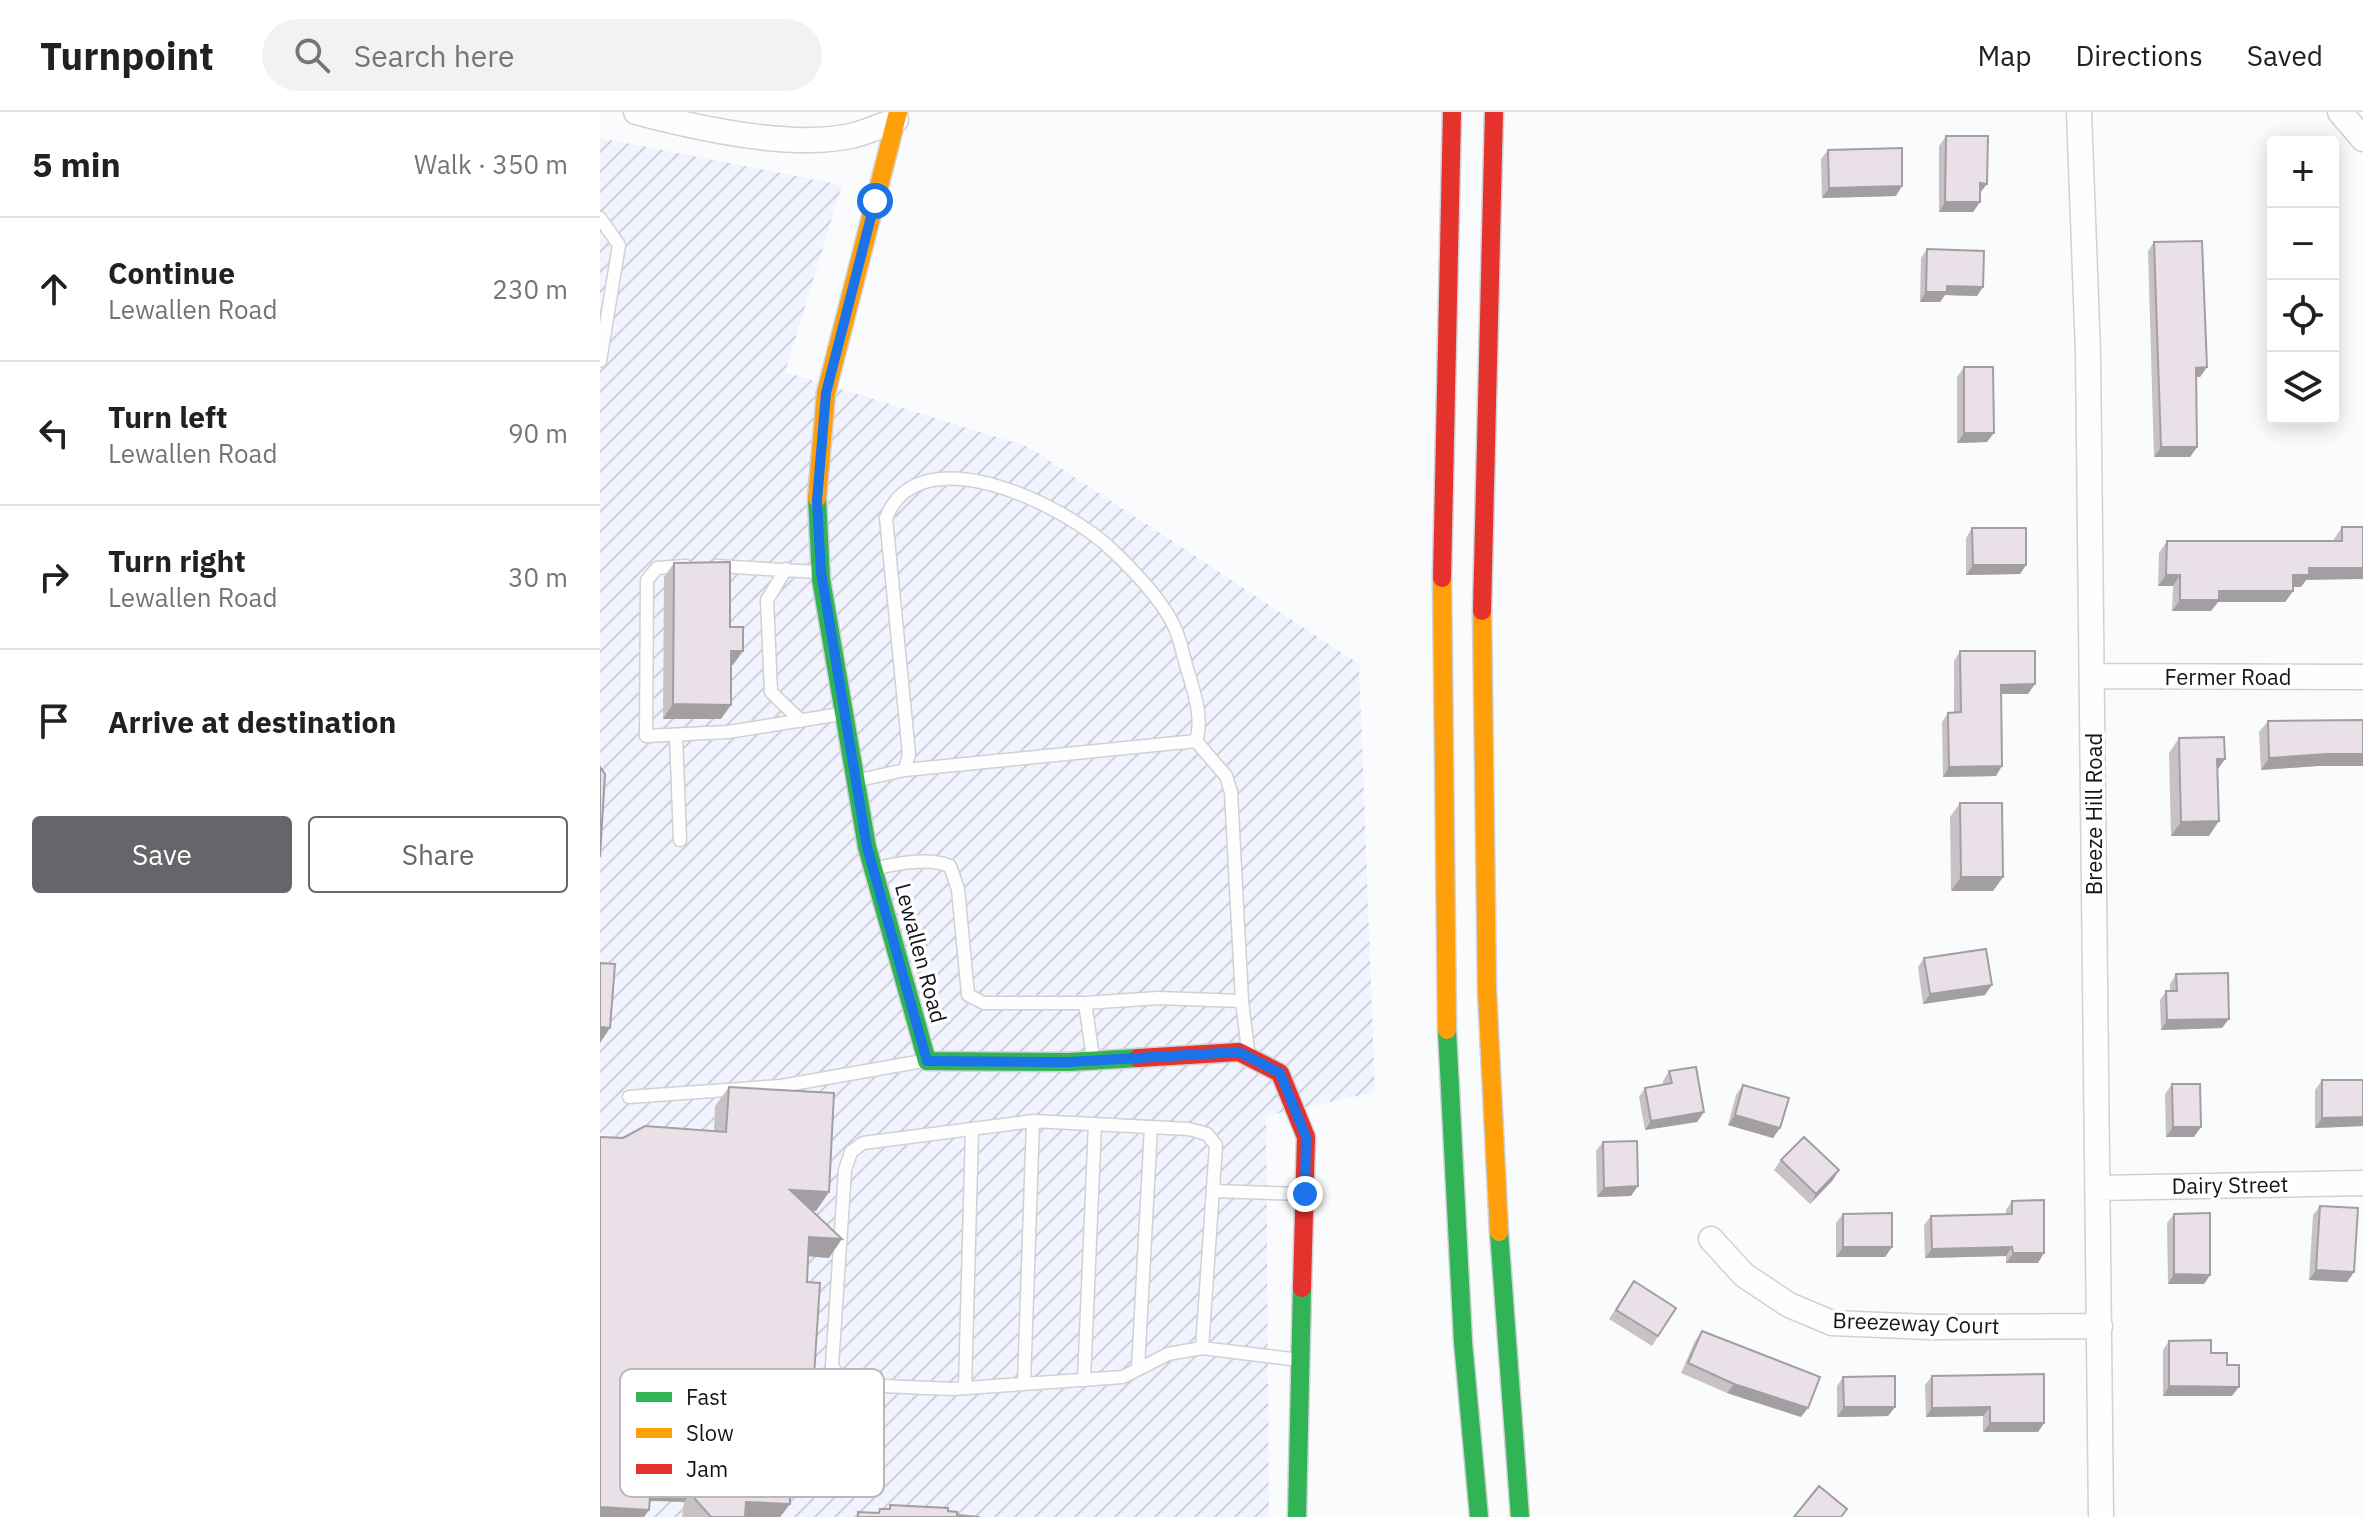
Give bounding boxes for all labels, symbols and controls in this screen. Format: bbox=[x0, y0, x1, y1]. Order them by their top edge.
search box bbox=[262, 19, 822, 91]
text: Turnpoint bbox=[40, 31, 214, 80]
icon: search bbox=[290, 33, 334, 77]
text: Search here bbox=[354, 36, 515, 75]
text: Map bbox=[1977, 37, 2031, 74]
text: Directions bbox=[2075, 37, 2203, 74]
text: Saved bbox=[2247, 37, 2323, 74]
map controls bbox=[2267, 136, 2339, 424]
button: + bbox=[2267, 136, 2339, 208]
text: 5 min bbox=[32, 142, 121, 186]
text: Walk · 350 m bbox=[414, 147, 568, 181]
route start bbox=[857, 183, 893, 219]
button: − bbox=[2267, 208, 2339, 280]
text: Continue bbox=[108, 253, 235, 292]
icon: ahead bbox=[32, 267, 76, 311]
text: 230 m bbox=[492, 272, 568, 306]
button: locate bbox=[2267, 280, 2339, 352]
text: Lewallen Road bbox=[108, 292, 278, 326]
button: layers bbox=[2267, 352, 2339, 424]
text: Turn left bbox=[108, 397, 227, 436]
icon: left bbox=[32, 411, 76, 455]
text: 90 m bbox=[508, 416, 568, 450]
text: Lewallen Road bbox=[108, 436, 278, 470]
text: Turn right bbox=[108, 541, 246, 580]
icon: right bbox=[32, 555, 76, 599]
text: 30 m bbox=[508, 560, 568, 594]
text: Lewallen Road bbox=[108, 580, 278, 614]
street label: Fermer Road bbox=[2164, 662, 2292, 691]
icon: arrive bbox=[32, 699, 76, 743]
text: Arrive at destination bbox=[108, 702, 396, 741]
street label: Breeze Hill Road bbox=[2079, 733, 2108, 895]
button: Save bbox=[32, 816, 292, 893]
button: Share bbox=[308, 816, 568, 893]
street label: Lewallen Road bbox=[889, 880, 954, 1026]
street label: Dairy Street bbox=[2171, 1169, 2289, 1200]
route end bbox=[1287, 1176, 1323, 1212]
street label: Breezeway Court bbox=[1832, 1305, 2000, 1340]
legend bbox=[620, 1369, 884, 1497]
text: Fast bbox=[686, 1382, 727, 1411]
text: Slow bbox=[686, 1418, 734, 1447]
text: Jam bbox=[686, 1454, 728, 1483]

